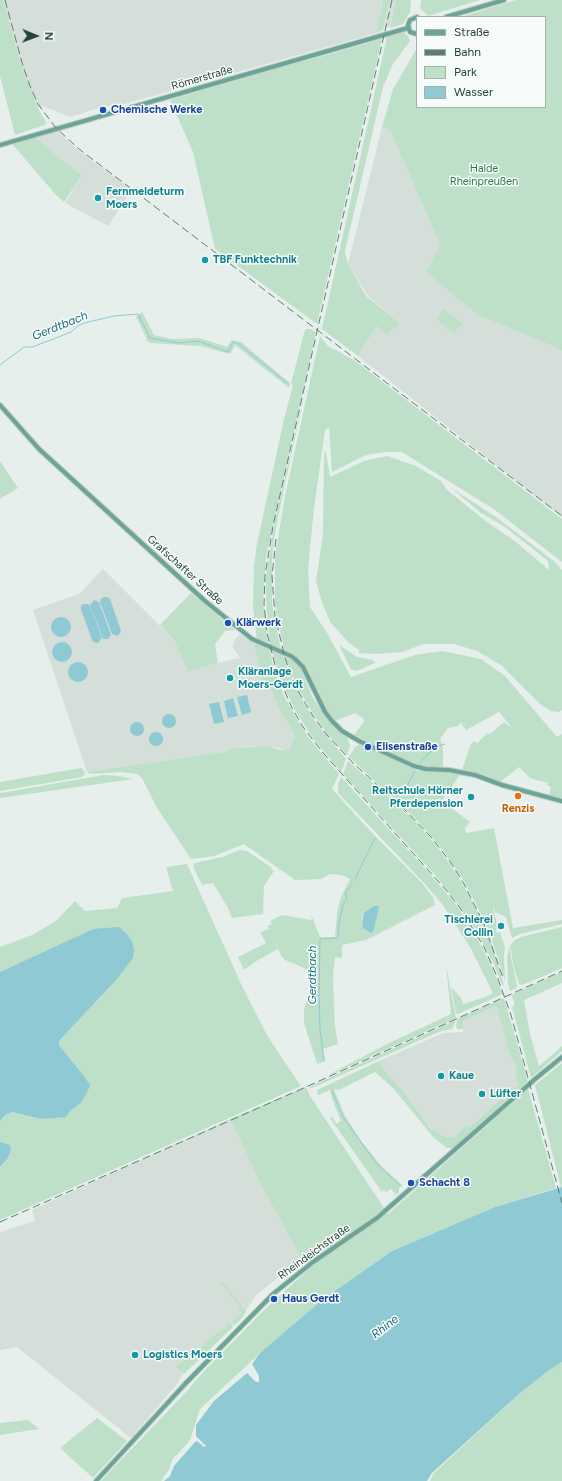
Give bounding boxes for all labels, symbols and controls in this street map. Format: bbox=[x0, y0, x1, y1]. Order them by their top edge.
north arrow bbox=[16, 16, 56, 56]
legend bbox=[416, 16, 546, 108]
text: Straße bbox=[454, 25, 489, 39]
text: N bbox=[42, 32, 55, 41]
text: Bahn bbox=[454, 45, 481, 59]
street label: Römerstraße bbox=[170, 63, 234, 93]
text: Park bbox=[454, 65, 477, 79]
text: Wasser bbox=[454, 85, 493, 99]
place label: Chemische Werke bbox=[111, 103, 202, 117]
marker: Chemische Werke bbox=[98, 105, 108, 115]
park label: Halde Rheinpreußen bbox=[450, 162, 518, 188]
place label: Fernmeldeturm Moers bbox=[106, 185, 184, 211]
marker: Fernmeldeturm Moers bbox=[93, 193, 103, 203]
place label: TBF Funktechnik bbox=[213, 253, 297, 267]
marker: TBF Funktechnik bbox=[200, 255, 210, 265]
water label: Gerdtbach bbox=[30, 308, 90, 344]
street label: Grafschafter Straße bbox=[144, 532, 226, 608]
place label: Klärwerk bbox=[236, 616, 281, 630]
marker: Klärwerk bbox=[223, 618, 233, 628]
place label: Kläranlage Moers-Gerdt bbox=[238, 665, 303, 691]
marker: Kläranlage Moers-Gerdt bbox=[225, 673, 235, 683]
place label: Elisenstraße bbox=[376, 740, 438, 754]
marker: Elisenstraße bbox=[363, 742, 373, 752]
place label: Reitschule Hörner Pferdepension bbox=[372, 784, 463, 810]
marker: Renzis bbox=[513, 791, 523, 801]
marker: Reitschule Hörner Pferdepension bbox=[466, 792, 476, 802]
place label: Renzis bbox=[502, 802, 534, 816]
place label: Tischlerei Collin bbox=[444, 913, 493, 939]
marker: Tischlerei Collin bbox=[496, 921, 506, 931]
water label: Gerdtbach bbox=[305, 946, 319, 1004]
place label: Kaue bbox=[449, 1069, 474, 1083]
marker: Kaue bbox=[436, 1071, 446, 1081]
place label: Lüfter bbox=[490, 1087, 521, 1101]
marker: Lüfter bbox=[477, 1089, 487, 1099]
place label: Schacht 8 bbox=[419, 1176, 470, 1190]
marker: Schacht 8 bbox=[406, 1178, 416, 1188]
street label: Rheindeichstraße bbox=[275, 1221, 353, 1283]
place label: Haus Gerdt bbox=[282, 1292, 340, 1306]
marker: Haus Gerdt bbox=[269, 1294, 279, 1304]
water label: Rhine bbox=[369, 1312, 401, 1342]
place label: Logistics Moers bbox=[143, 1348, 222, 1362]
marker: Logistics Moers bbox=[130, 1350, 140, 1360]

